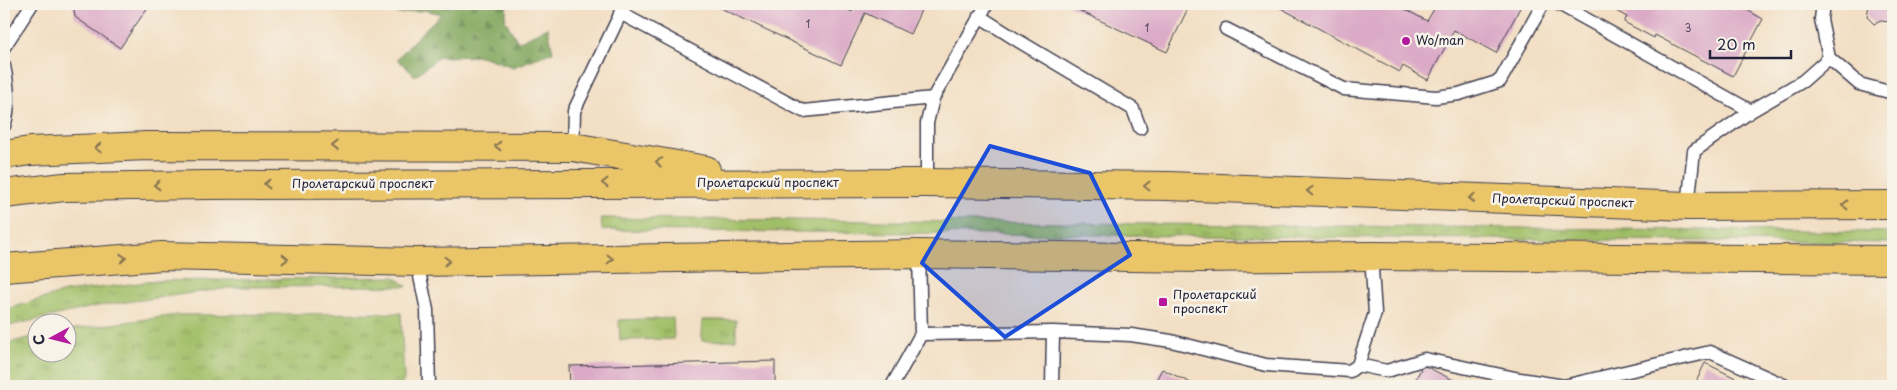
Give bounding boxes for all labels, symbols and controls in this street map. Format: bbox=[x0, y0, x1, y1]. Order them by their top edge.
house number: 1 bbox=[806, 16, 810, 31]
house number: 1 bbox=[1145, 20, 1149, 35]
house number: 3 bbox=[1685, 20, 1691, 35]
scale bar bbox=[1710, 28, 1791, 60]
place label: Wo/man bbox=[1416, 31, 1464, 49]
text: 20 m bbox=[1717, 32, 1756, 55]
marker: Wo/man bbox=[1400, 35, 1412, 47]
one-way arrow bbox=[331, 141, 339, 151]
one-way arrow bbox=[494, 141, 502, 151]
one-way arrow bbox=[94, 143, 102, 153]
one-way arrow bbox=[655, 157, 663, 167]
street label: Пролетарский проспект bbox=[697, 173, 839, 191]
street label: Пролетарский проспект bbox=[292, 174, 434, 192]
one-way arrow bbox=[600, 178, 608, 188]
one-way arrow bbox=[263, 179, 270, 189]
one-way arrow bbox=[153, 180, 160, 190]
one-way arrow bbox=[1143, 180, 1151, 191]
one-way arrow bbox=[1306, 186, 1314, 197]
street label: Пролетарский проспект bbox=[1492, 189, 1634, 211]
one-way arrow bbox=[1468, 192, 1476, 203]
one-way arrow bbox=[1840, 200, 1848, 210]
one-way arrow bbox=[119, 253, 127, 264]
one-way arrow bbox=[281, 253, 289, 264]
one-way arrow bbox=[606, 254, 614, 264]
one-way arrow bbox=[444, 256, 452, 266]
place label: Пролетарский проспект bbox=[1173, 285, 1256, 317]
marker: Пролетарский проспект bbox=[1157, 296, 1169, 308]
north arrow bbox=[28, 312, 78, 362]
text: С bbox=[28, 333, 50, 346]

